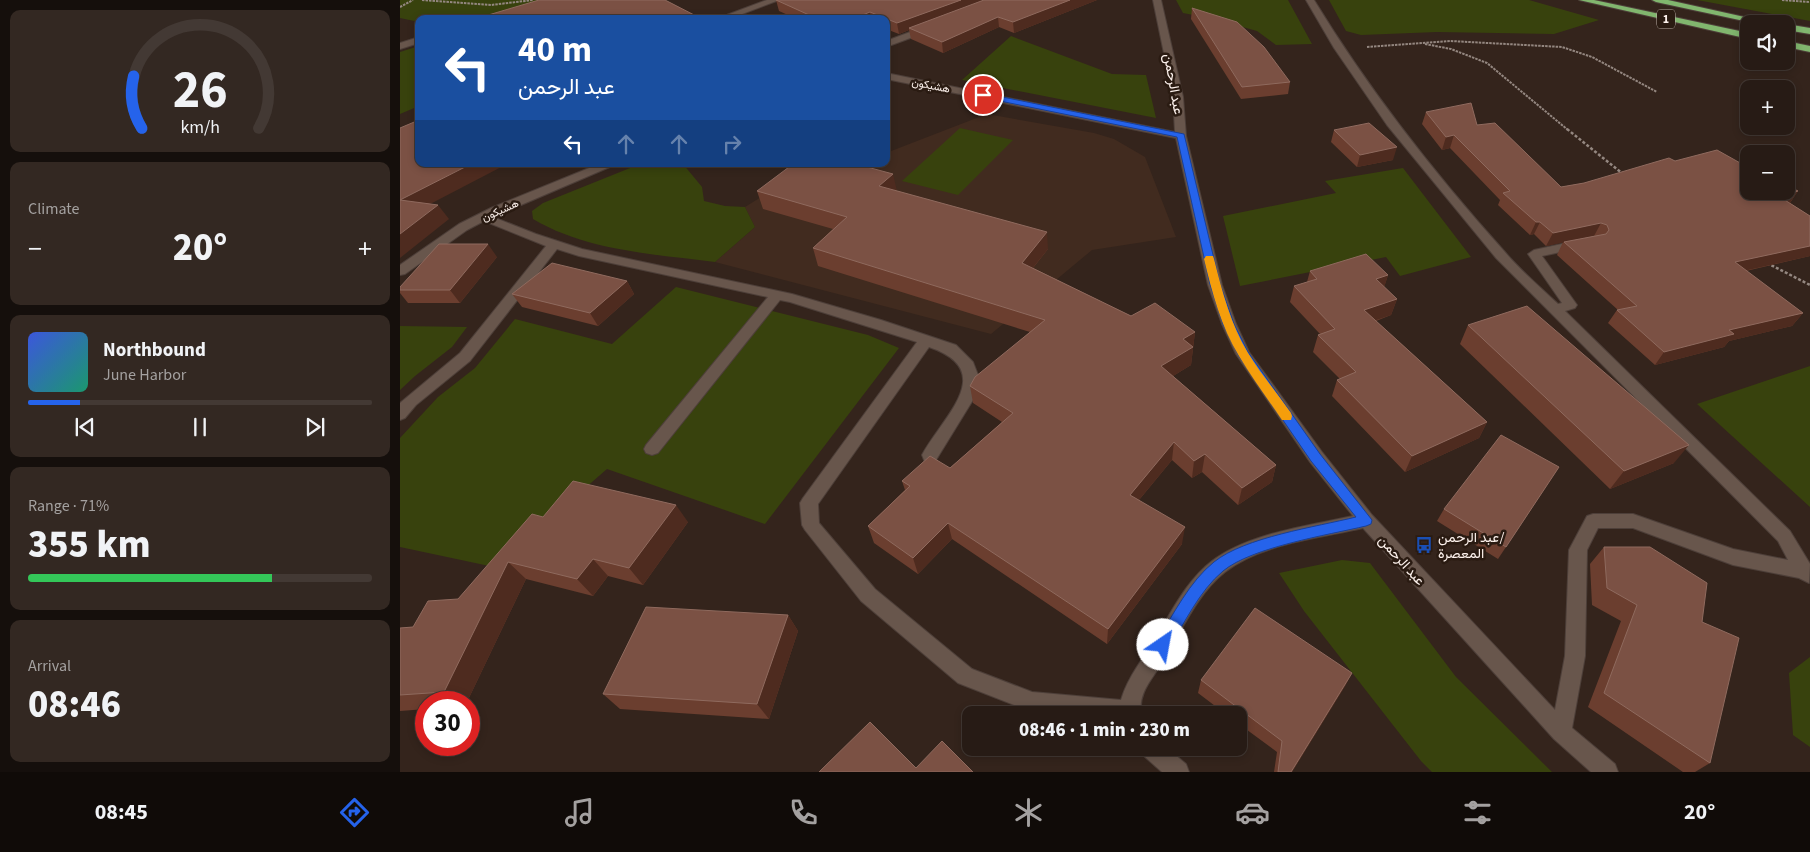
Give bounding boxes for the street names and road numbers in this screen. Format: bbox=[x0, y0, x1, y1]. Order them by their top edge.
road number: 1 bbox=[1657, 10, 1675, 28]
street label: عبد الرحمن bbox=[1158, 52, 1188, 116]
street label: هشيكون bbox=[910, 74, 952, 97]
street label: هشيكون bbox=[479, 196, 521, 225]
street label: عبد الرحمن bbox=[1373, 531, 1429, 590]

